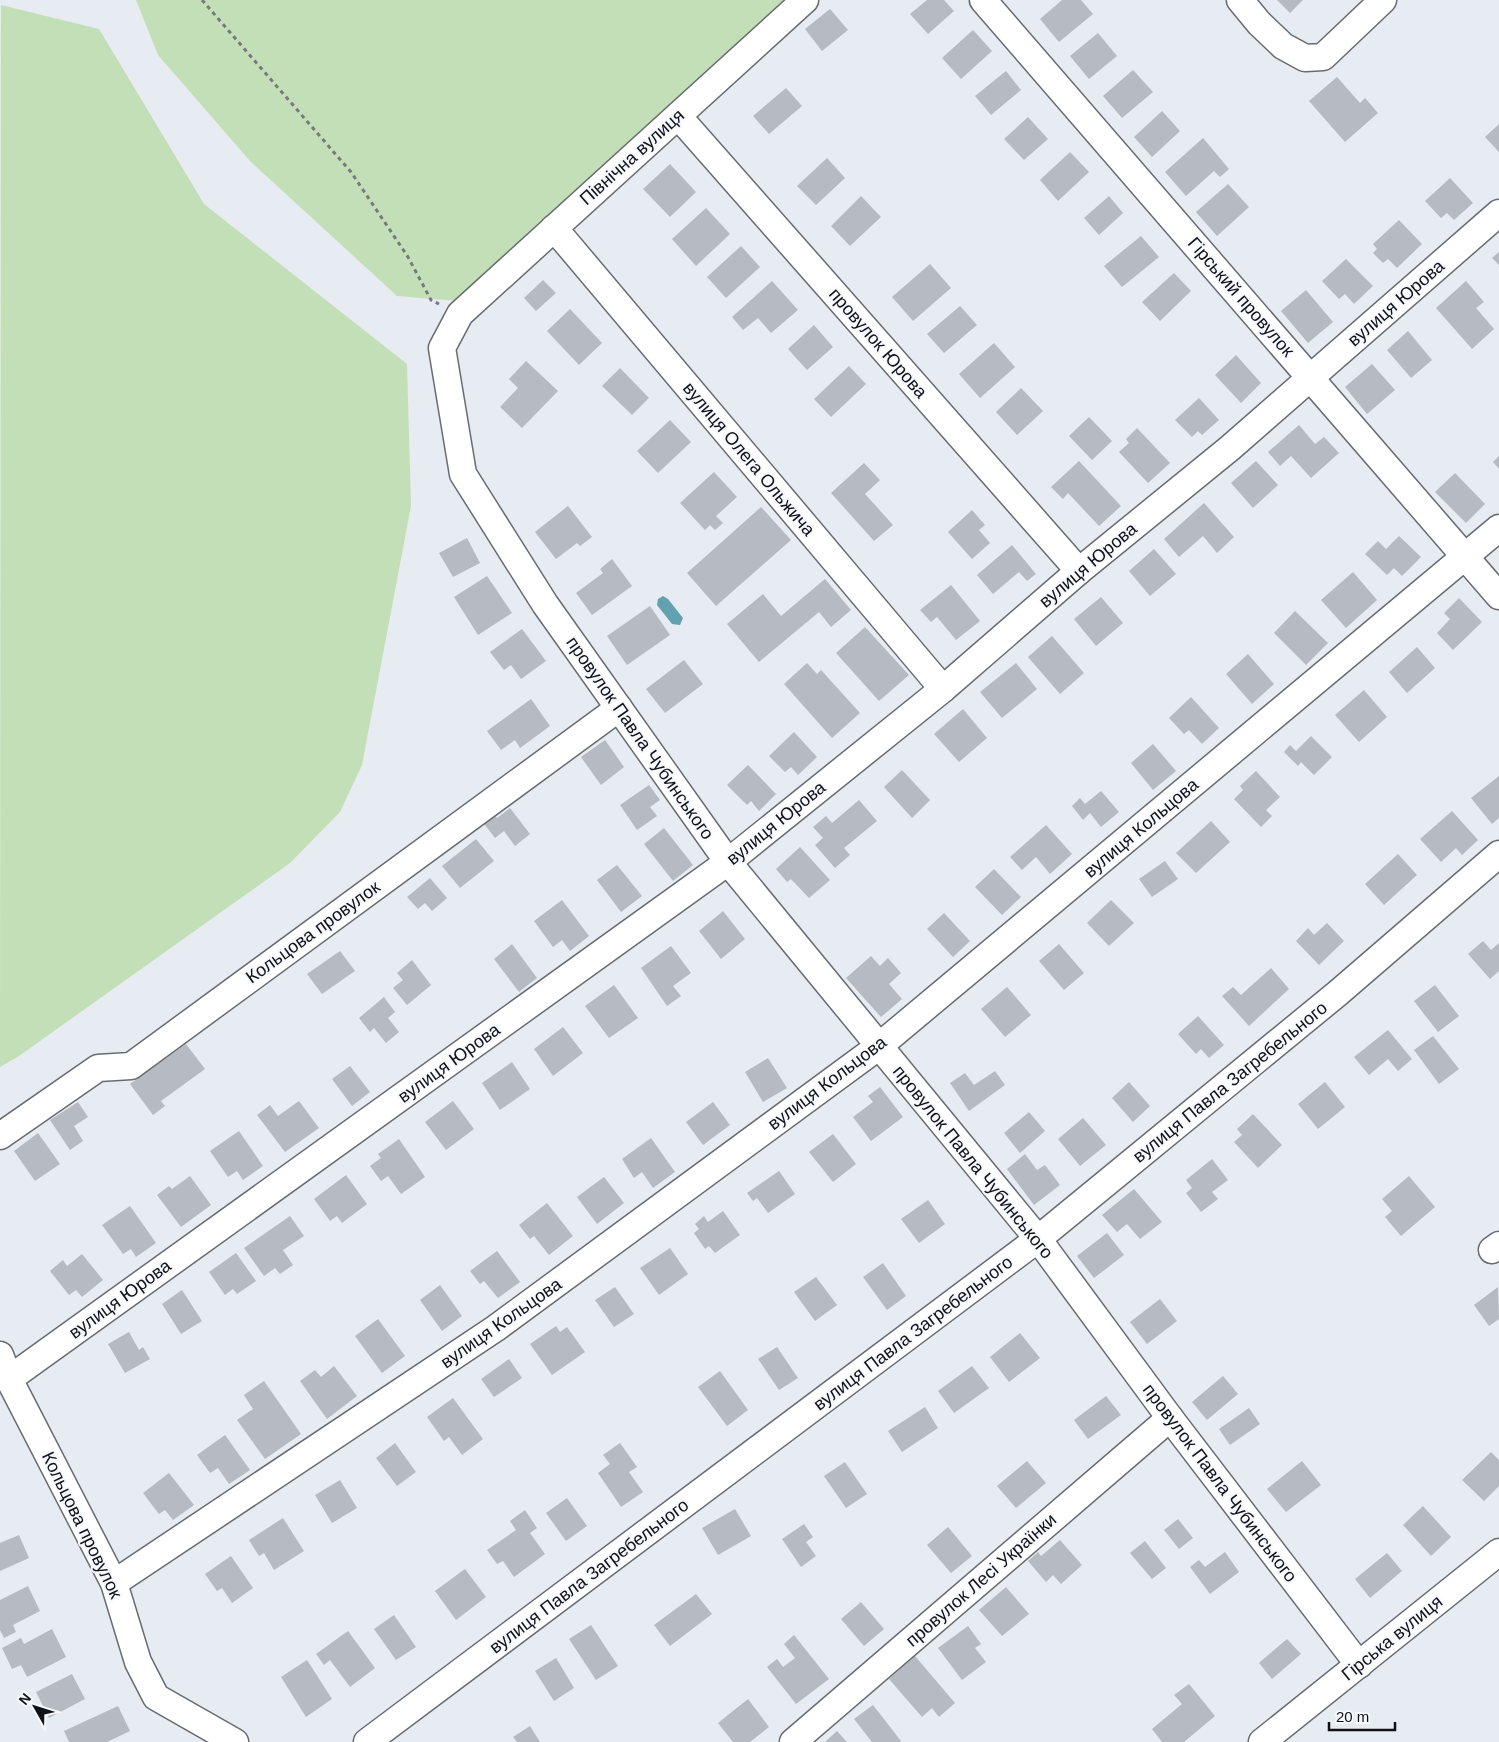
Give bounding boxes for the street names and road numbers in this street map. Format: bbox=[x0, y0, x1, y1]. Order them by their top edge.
street label: Північна вулиця bbox=[576, 105, 688, 209]
street label: Гірський провулок bbox=[1184, 233, 1298, 361]
street label: вулиця Юрова bbox=[1344, 255, 1449, 350]
street label: провулок Юрова bbox=[825, 284, 932, 403]
street label: вулиця Олега Ольжича bbox=[679, 378, 820, 541]
street label: вулиця Юрова bbox=[1035, 518, 1142, 612]
street label: провулок Павла Чубинського bbox=[562, 633, 718, 843]
street label: вулиця Кольцова bbox=[1080, 774, 1203, 882]
street label: вулиця Юрова bbox=[723, 777, 830, 869]
street label: Кольцова провулок bbox=[242, 877, 384, 987]
street label: вулиця Павла Загребельного bbox=[1129, 998, 1331, 1166]
street label: вулиця Юрова bbox=[394, 1019, 505, 1107]
street label: вулиця Кольцова bbox=[764, 1031, 891, 1134]
street label: провулок Павла Чубинського bbox=[889, 1061, 1057, 1263]
street label: вулиця Павла Загребельного bbox=[810, 1252, 1016, 1414]
street label: вулиця Юрова bbox=[65, 1255, 176, 1343]
street label: вулиця Кольцова bbox=[437, 1273, 566, 1372]
street label: провулок Павла Чубинського bbox=[1139, 1380, 1301, 1586]
street label: Кольцова провулок bbox=[38, 1448, 126, 1602]
street label: вулиця Павла Загребельного bbox=[486, 1495, 692, 1657]
street label: провулок Лесі Українки bbox=[902, 1509, 1060, 1651]
street label: Гірська вулиця bbox=[1338, 1591, 1446, 1685]

